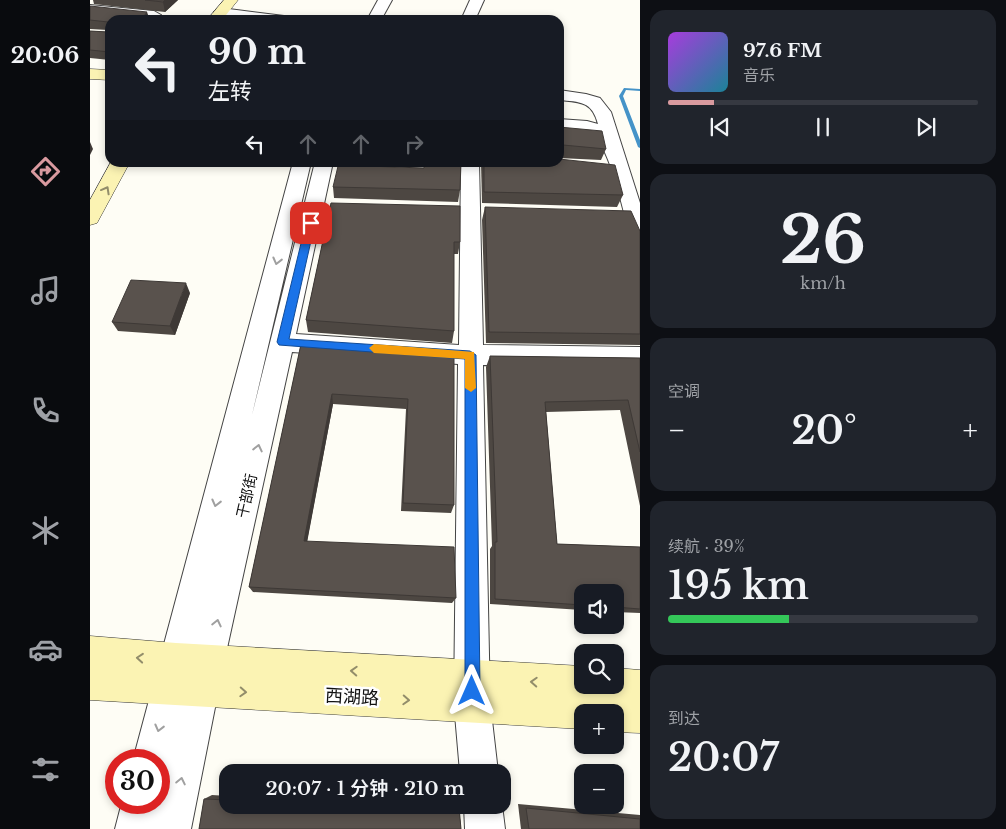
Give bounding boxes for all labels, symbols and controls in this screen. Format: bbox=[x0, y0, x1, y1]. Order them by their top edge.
text: 90 m bbox=[208, 30, 306, 73]
icon: left bbox=[125, 35, 190, 100]
text: 97.6 FM bbox=[743, 39, 822, 62]
text: 20:06 bbox=[11, 42, 79, 69]
text: 音乐 bbox=[743, 65, 775, 85]
text: 左转 bbox=[208, 78, 252, 105]
icon: previous bbox=[706, 113, 734, 141]
icon: pause bbox=[809, 113, 837, 141]
icon: next bbox=[912, 113, 940, 141]
icon: left bbox=[241, 130, 269, 158]
icon: ahead bbox=[294, 130, 322, 158]
icon: ahead bbox=[347, 130, 375, 158]
icon: right bbox=[400, 130, 428, 158]
icon: directions bbox=[28, 154, 63, 189]
one-way arrow bbox=[99, 187, 109, 196]
text: 26 bbox=[780, 200, 866, 281]
pin bbox=[290, 202, 332, 244]
icon: arrive bbox=[297, 209, 325, 237]
one-way arrow bbox=[273, 256, 283, 264]
icon: music bbox=[28, 273, 63, 308]
text: km/h bbox=[800, 273, 846, 293]
text: 空调 bbox=[668, 381, 700, 401]
icon: phone bbox=[28, 393, 63, 428]
text: 20° bbox=[791, 407, 857, 454]
text: − bbox=[668, 413, 686, 448]
text: + bbox=[963, 413, 978, 448]
one-way arrow bbox=[252, 443, 263, 452]
street label: 干部街 bbox=[232, 472, 261, 520]
one-way arrow bbox=[211, 498, 222, 507]
icon: climate bbox=[28, 513, 63, 548]
text: 续航 · 39% bbox=[668, 536, 745, 556]
text: 195 km bbox=[668, 562, 809, 609]
map controls bbox=[574, 584, 624, 814]
button: sound bbox=[574, 584, 624, 634]
one-way arrow bbox=[211, 618, 222, 627]
icon: car bbox=[28, 632, 63, 667]
button: search bbox=[574, 644, 624, 694]
one-way arrow bbox=[135, 653, 143, 664]
position arrow bbox=[445, 664, 497, 716]
one-way arrow bbox=[350, 666, 358, 677]
one-way arrow bbox=[530, 676, 538, 687]
street label: 西湖路 bbox=[324, 685, 380, 709]
one-way arrow bbox=[240, 686, 248, 697]
one-way arrow bbox=[402, 695, 410, 705]
button: + bbox=[574, 704, 624, 754]
text: 到达 bbox=[668, 708, 700, 728]
one-way arrow bbox=[154, 724, 165, 733]
text: 20:07 bbox=[668, 734, 779, 781]
speed limit sign: 30 bbox=[105, 749, 170, 814]
icon: filters bbox=[28, 752, 63, 787]
button: − bbox=[574, 764, 624, 814]
one-way arrow bbox=[176, 777, 186, 786]
text: 20:07 · 1 分钟 · 210 m bbox=[265, 777, 465, 800]

